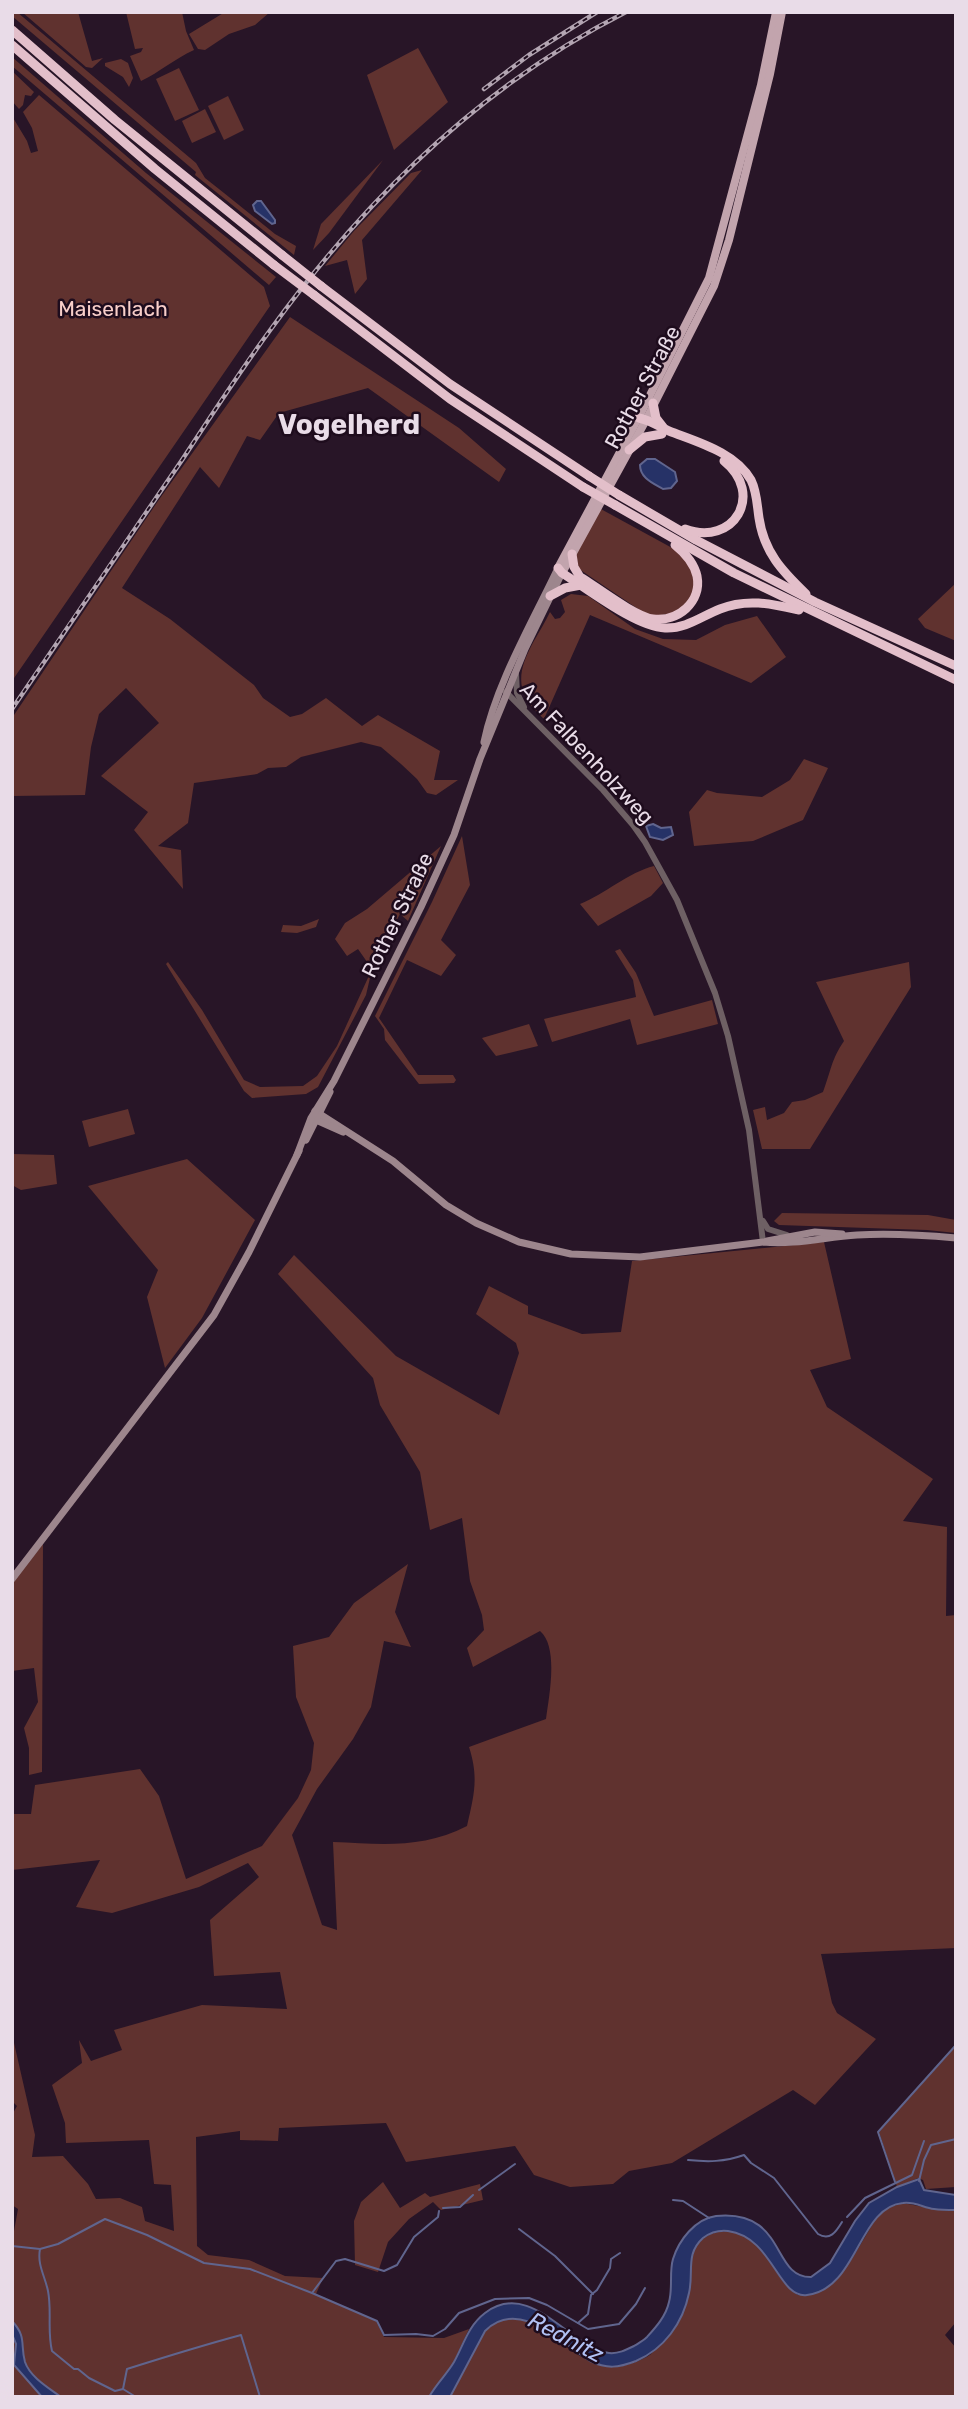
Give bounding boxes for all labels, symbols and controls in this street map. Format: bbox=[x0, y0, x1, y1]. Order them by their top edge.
park label: Maisenlach bbox=[58, 296, 168, 321]
street label: Rother Straße bbox=[599, 321, 685, 453]
district label: Vogelherd bbox=[278, 408, 420, 441]
street label: Am Falbenholzweg bbox=[515, 677, 659, 829]
street label: Rother Straße bbox=[356, 848, 438, 982]
water label: Rednitz bbox=[523, 2306, 609, 2369]

